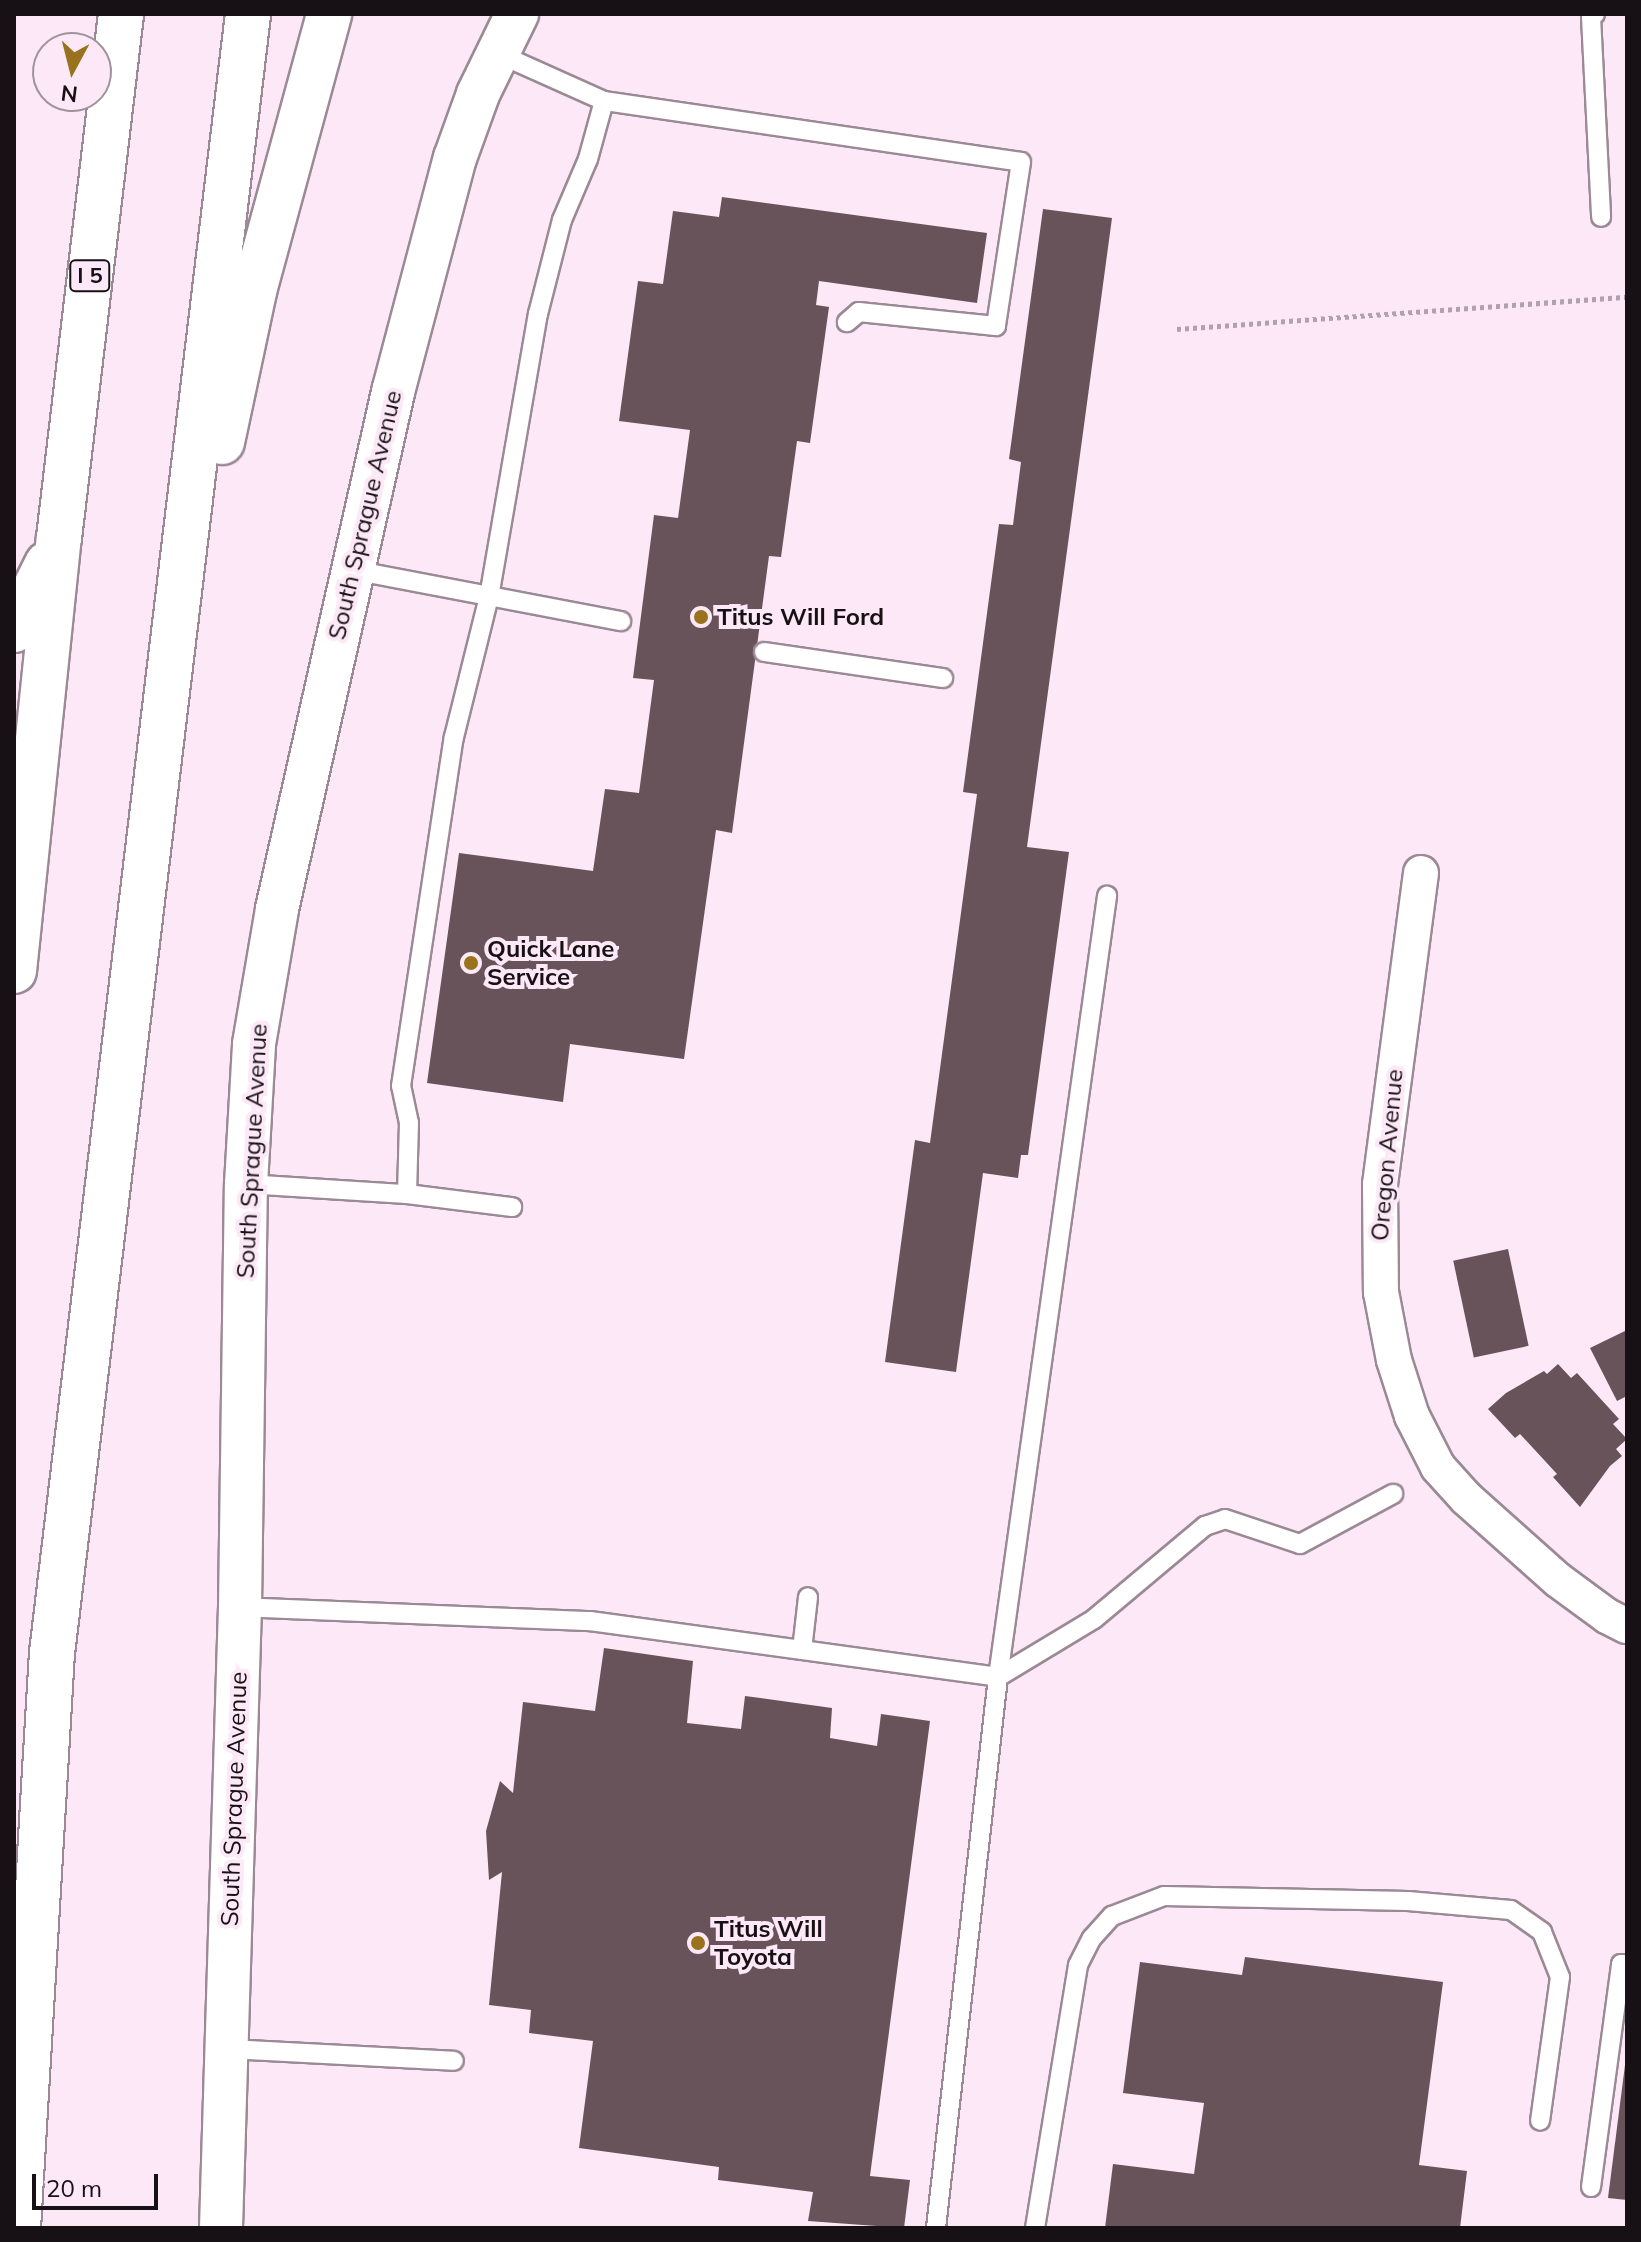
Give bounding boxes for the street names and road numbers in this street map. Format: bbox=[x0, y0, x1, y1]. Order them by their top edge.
road number: I 5 bbox=[68, 258, 112, 294]
street label: South Sprague Avenue bbox=[322, 388, 408, 642]
street label: South Sprague Avenue bbox=[231, 1023, 273, 1279]
street label: Oregon Avenue bbox=[1365, 1068, 1409, 1242]
street label: South Sprague Avenue bbox=[215, 1671, 253, 1927]

